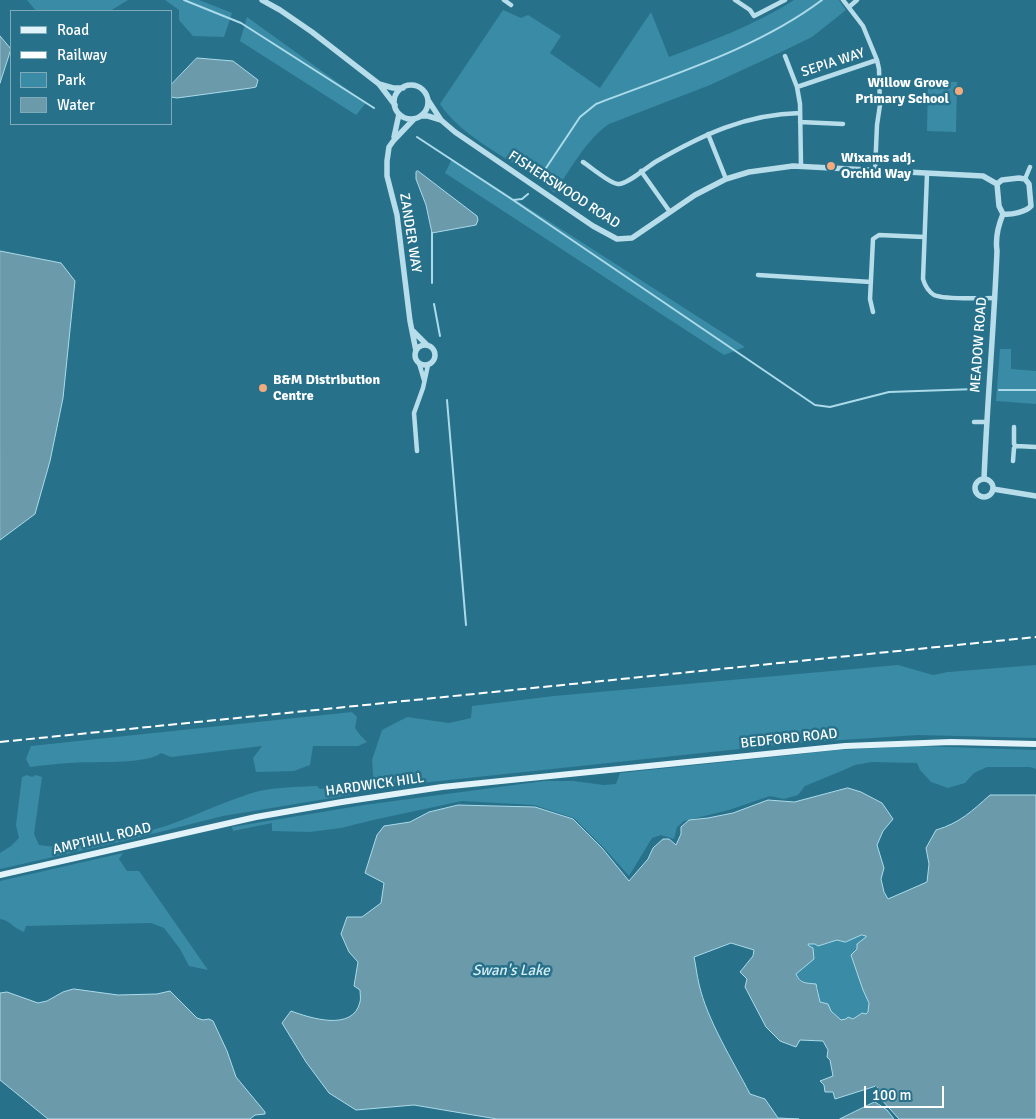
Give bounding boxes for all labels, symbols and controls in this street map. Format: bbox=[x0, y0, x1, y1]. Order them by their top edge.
legend bbox=[10, 10, 172, 125]
text: Road bbox=[57, 21, 89, 39]
street label: SEPIA WAY bbox=[799, 45, 867, 81]
text: Railway bbox=[57, 46, 107, 64]
text: Park bbox=[57, 71, 86, 89]
place label: Willow Grove Primary School bbox=[855, 75, 949, 108]
marker: Willow Grove Primary School bbox=[953, 85, 965, 97]
text: Water bbox=[57, 96, 95, 114]
street label: FISHERSWOOD ROAD bbox=[505, 148, 623, 232]
place label: Wixams adj. Orchid Way bbox=[841, 150, 915, 182]
marker: Wixams adj. Orchid Way bbox=[825, 160, 837, 172]
street label: ZANDER WAY bbox=[395, 192, 425, 274]
street label: MEADOW ROAD bbox=[967, 297, 991, 393]
place label: B&M Distribution Centre bbox=[273, 372, 380, 404]
marker: B&M Distribution Centre bbox=[257, 382, 269, 394]
street label: BEDFORD ROAD bbox=[740, 726, 838, 752]
street label: HARDWICK HILL bbox=[325, 770, 425, 800]
street label: AMPTHILL ROAD bbox=[51, 820, 153, 858]
water label: Swan's Lake bbox=[472, 962, 550, 980]
scale bar bbox=[866, 1076, 946, 1108]
text: 100 m bbox=[872, 1086, 912, 1104]

